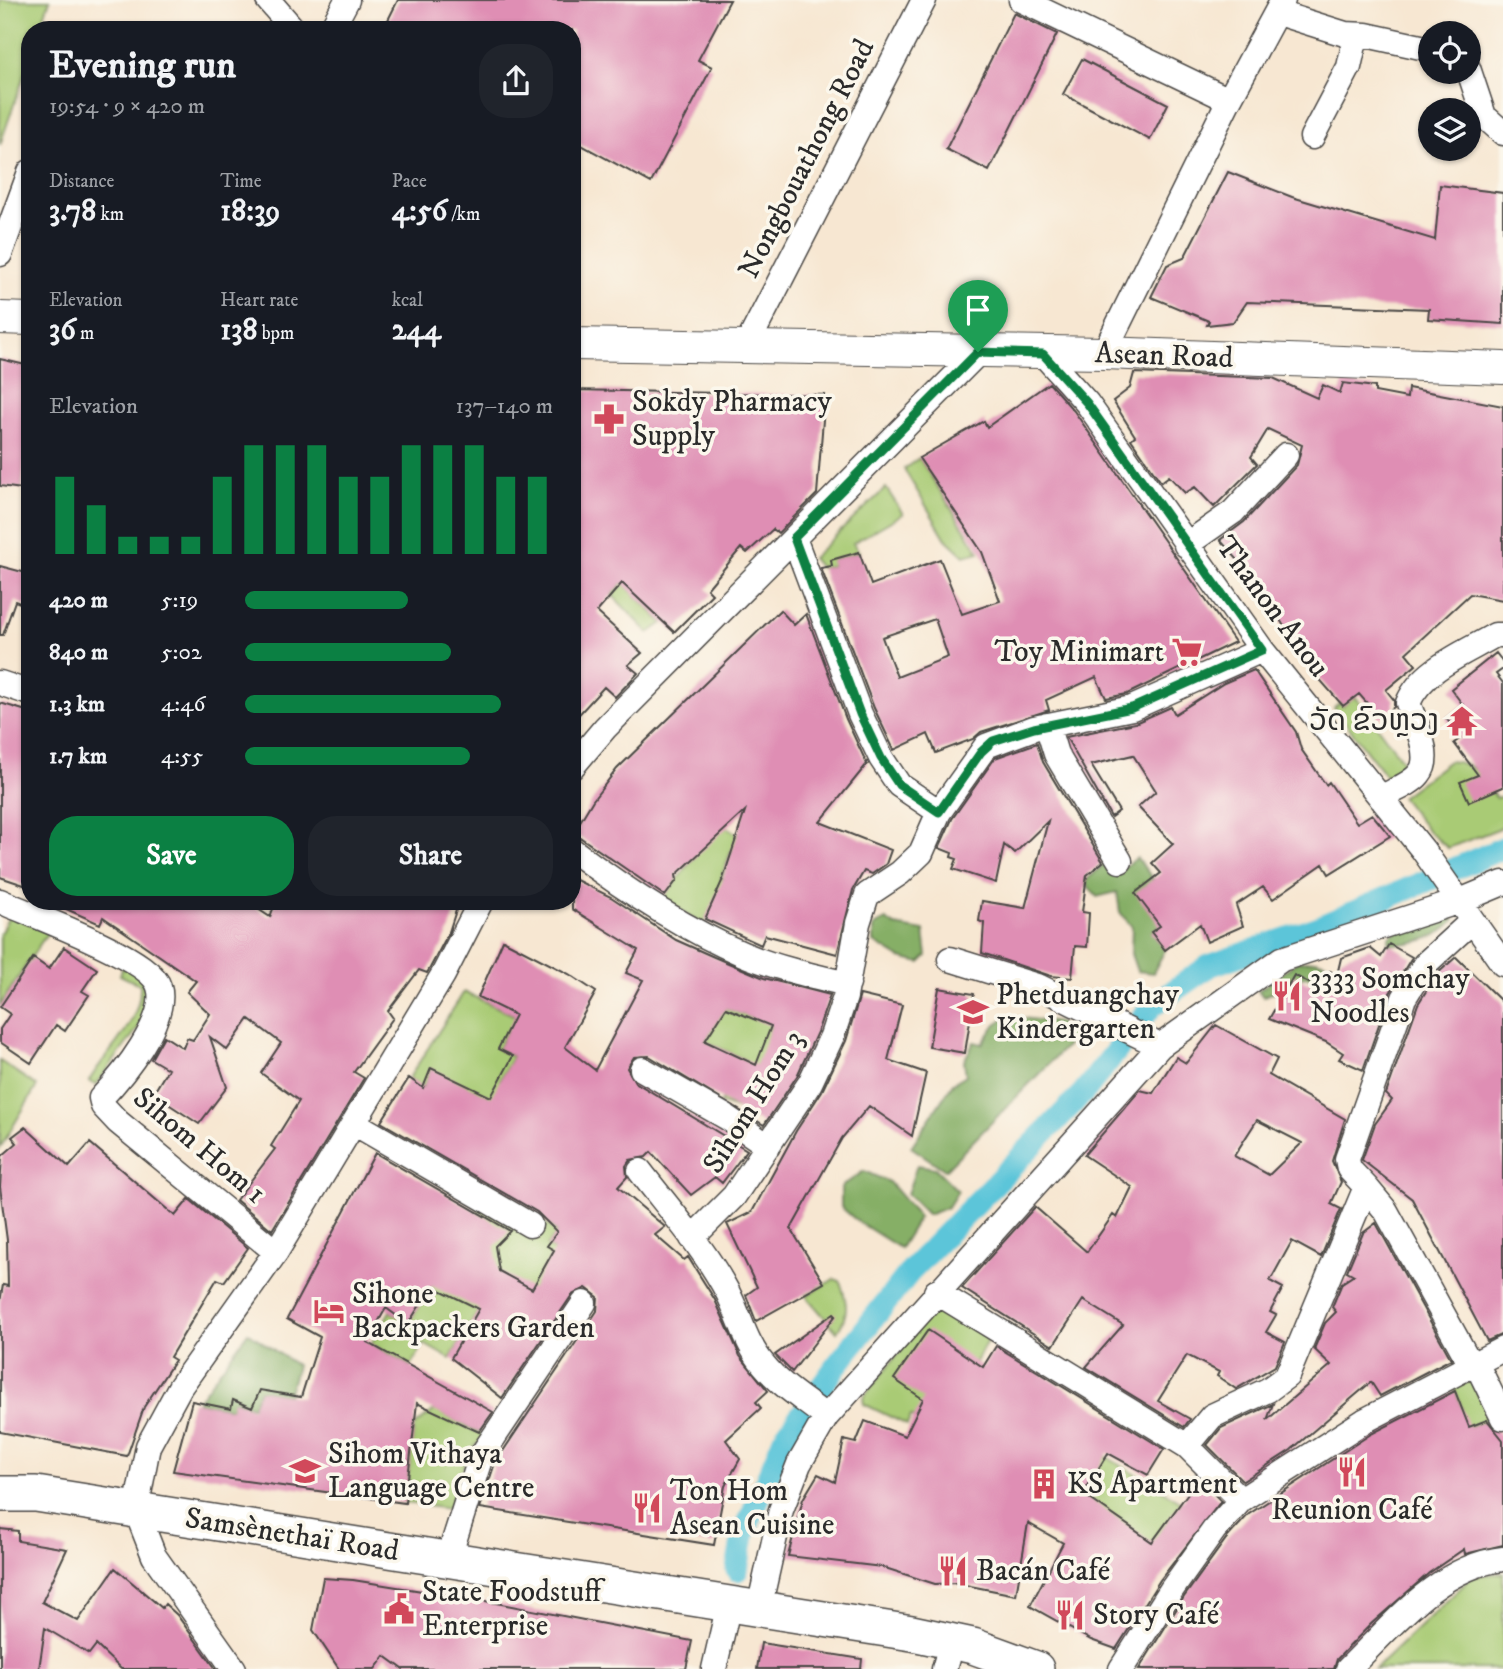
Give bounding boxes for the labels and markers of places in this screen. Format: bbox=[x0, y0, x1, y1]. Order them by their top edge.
pin bbox=[948, 280, 1008, 352]
place label: Sokdy Pharmacy Supply bbox=[632, 384, 833, 455]
pharmacy icon: Sokdy Pharmacy Supply bbox=[592, 402, 626, 436]
place label: Toy Minimart bbox=[995, 634, 1164, 671]
supermarket icon: Toy Minimart bbox=[1170, 635, 1204, 669]
place label: ວັດ ຂົວຫຼວງ bbox=[1309, 703, 1439, 740]
temple icon: ວັດ ຂົວຫຼວງ bbox=[1445, 704, 1479, 738]
place label: 3333 Somchay Noodles bbox=[1310, 961, 1470, 1032]
place label: Phetduangchay Kindergarten bbox=[996, 977, 1180, 1048]
restaurant icon: 3333 Somchay Noodles bbox=[1270, 979, 1304, 1013]
school or university icon: Phetduangchay Kindergarten bbox=[956, 995, 990, 1029]
place label: Sihone Backpackers Garden bbox=[352, 1276, 595, 1347]
hotel icon: Sihone Backpackers Garden bbox=[312, 1294, 346, 1328]
place label: Sihom Vithaya Language Centre bbox=[328, 1436, 534, 1507]
school or university icon: Sihom Vithaya Language Centre bbox=[288, 1454, 322, 1488]
restaurant icon: Reunion Café bbox=[1335, 1455, 1369, 1489]
place label: KS Apartment bbox=[1067, 1466, 1238, 1503]
building icon: KS Apartment bbox=[1027, 1467, 1061, 1501]
place label: Ton Hom Asean Cuisine bbox=[670, 1473, 834, 1544]
restaurant icon: Ton Hom Asean Cuisine bbox=[630, 1491, 664, 1525]
place label: Reunion Café bbox=[1271, 1492, 1433, 1529]
place label: Bacán Café bbox=[976, 1553, 1111, 1590]
restaurant icon: Bacán Café bbox=[936, 1554, 970, 1588]
place label: State Foodstuff Enterprise bbox=[422, 1574, 606, 1645]
public building icon: State Foodstuff Enterprise bbox=[382, 1592, 416, 1626]
place label: Story Café bbox=[1093, 1597, 1220, 1634]
restaurant icon: Story Café bbox=[1053, 1598, 1087, 1632]

